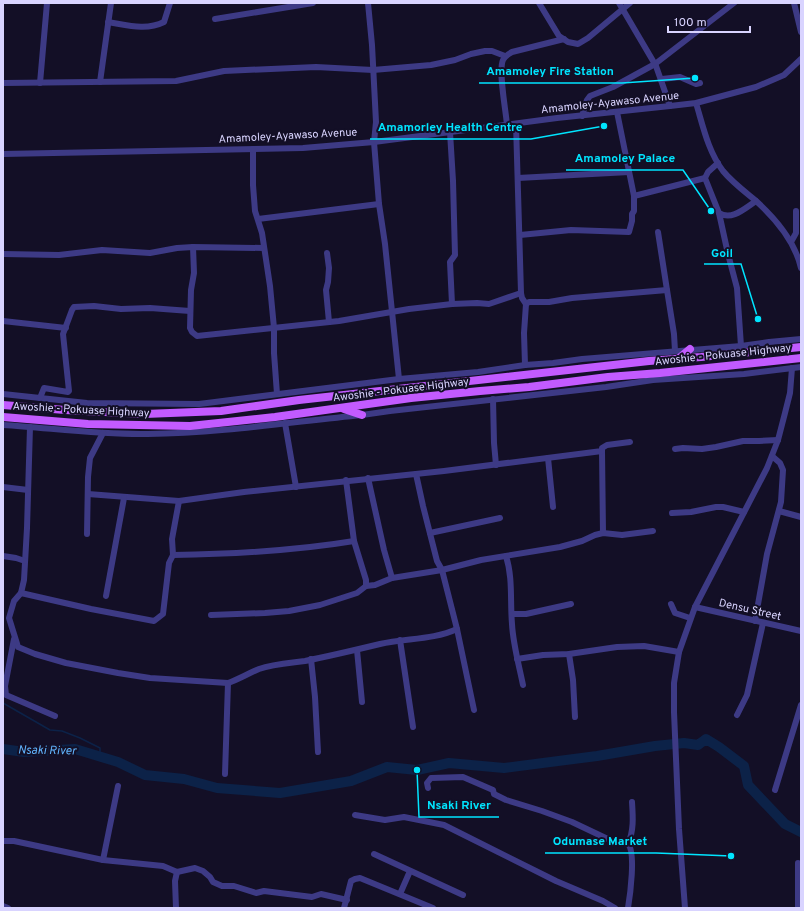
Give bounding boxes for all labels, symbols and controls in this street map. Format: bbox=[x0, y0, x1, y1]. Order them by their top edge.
scale bar bbox=[668, 8, 750, 34]
text: 100 m bbox=[674, 15, 707, 31]
callout: Amamoley Fire Station bbox=[479, 59, 622, 83]
text: Amamoley Fire Station bbox=[486, 64, 614, 80]
street label: Amamoley-Ayawaso Avenue bbox=[540, 89, 680, 117]
callout: Amamorley Health Centre bbox=[370, 115, 531, 139]
text: Amamorley Health Centre bbox=[378, 120, 523, 136]
street label: Amamoley-Ayawaso Avenue bbox=[218, 125, 358, 147]
callout: Amamoley Palace bbox=[566, 146, 683, 170]
text: Amamoley Palace bbox=[575, 151, 676, 167]
callout: Goil bbox=[704, 240, 741, 264]
text: Goil bbox=[711, 246, 733, 262]
street label: Awoshie - Pokuase Highway bbox=[654, 341, 792, 369]
street label: Awoshie - Pokuase Highway bbox=[332, 375, 470, 405]
street label: Awoshie - Pokuase Highway bbox=[12, 399, 150, 421]
street label: Densu Street bbox=[717, 596, 783, 624]
water label: Nsaki River bbox=[18, 742, 78, 760]
callout: Nsaki River bbox=[419, 793, 499, 817]
text: Nsaki River bbox=[427, 798, 491, 814]
callout: Odumase Market bbox=[545, 829, 656, 853]
text: Odumase Market bbox=[553, 834, 647, 850]

